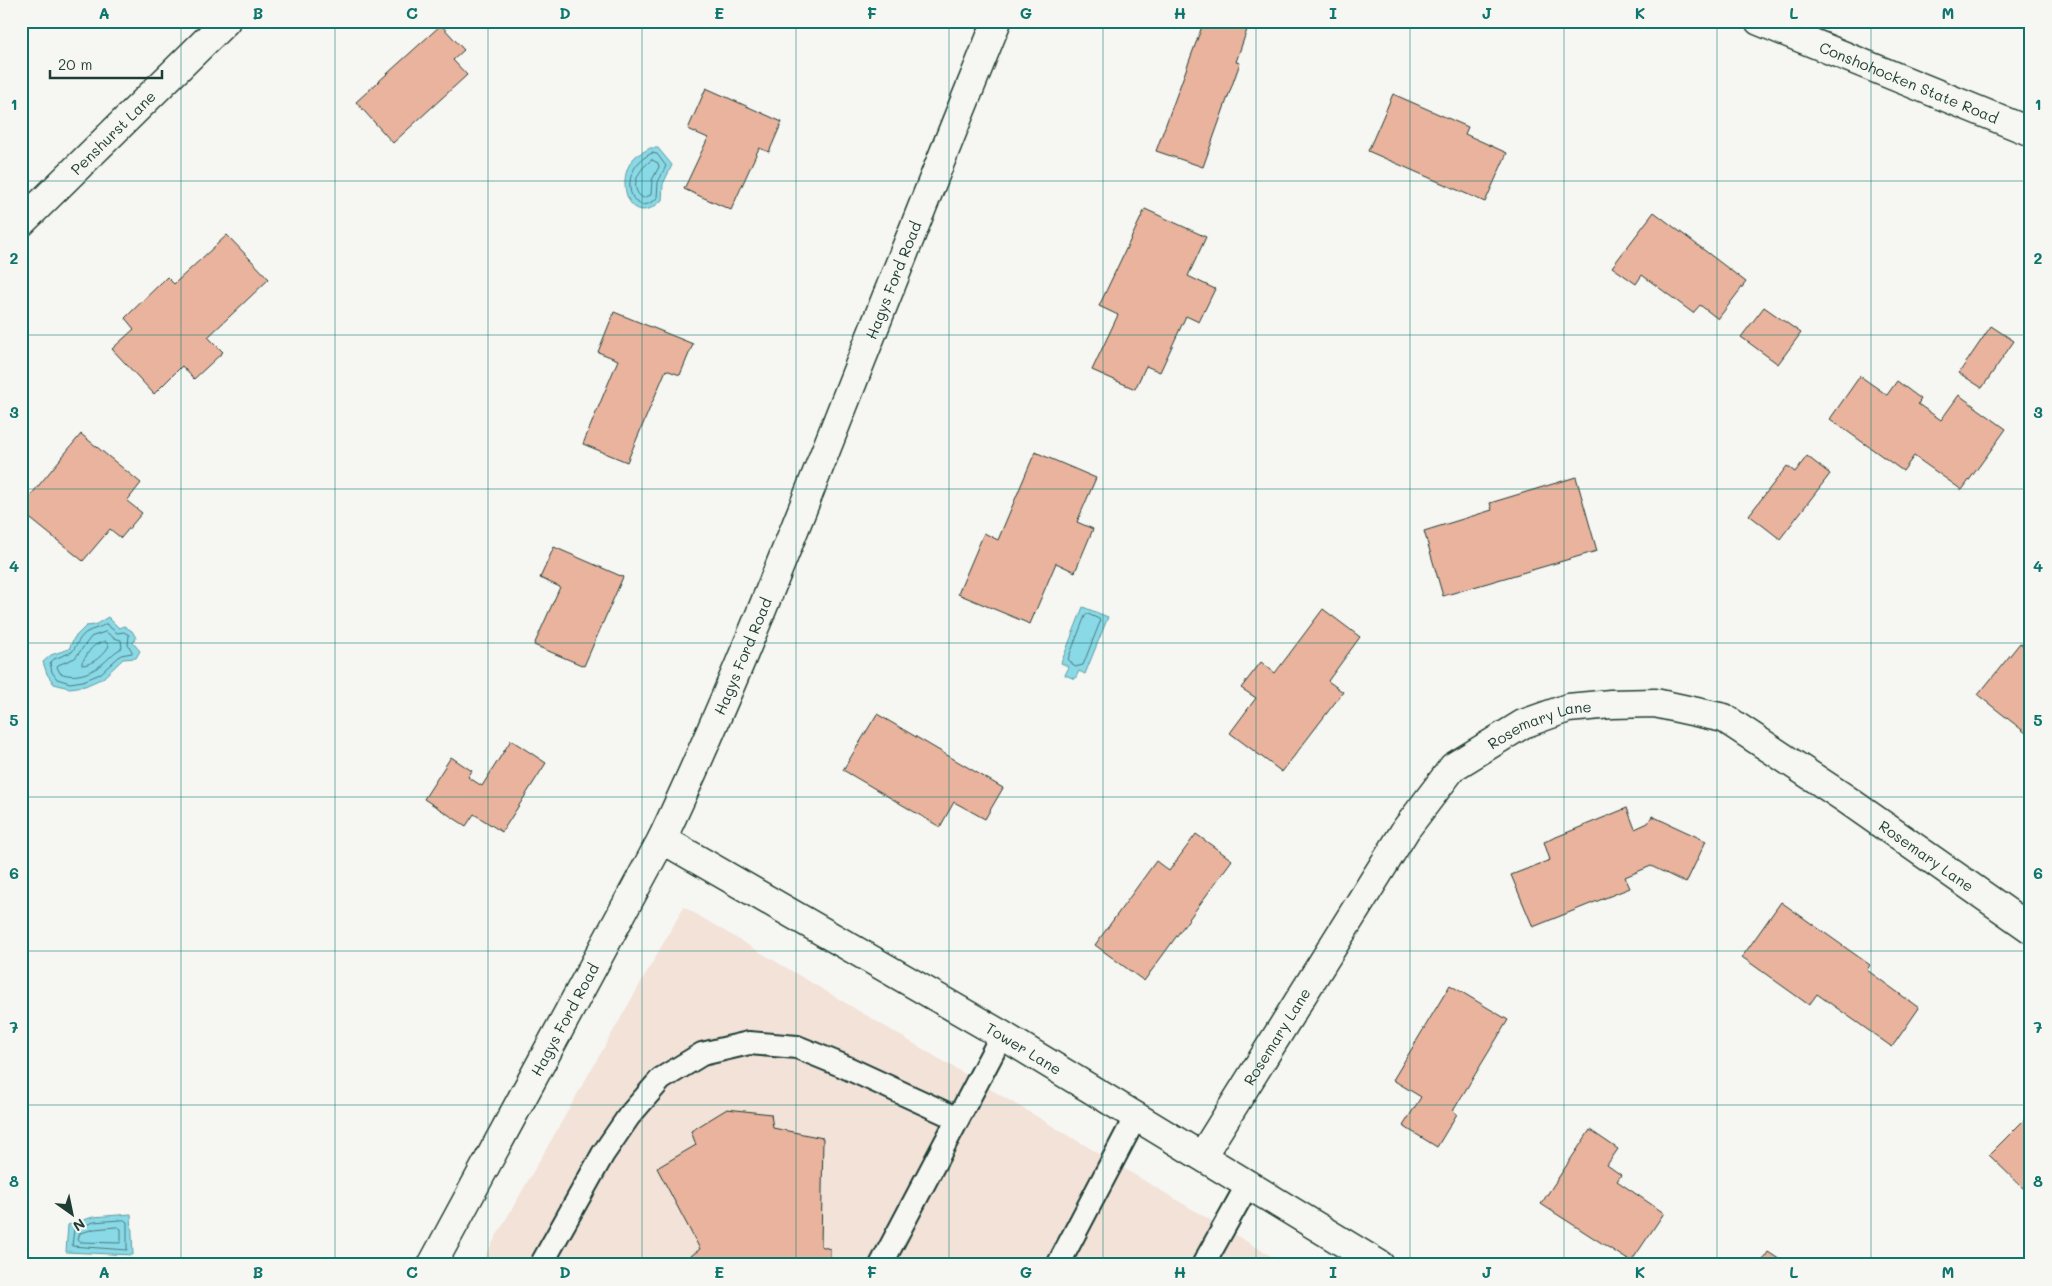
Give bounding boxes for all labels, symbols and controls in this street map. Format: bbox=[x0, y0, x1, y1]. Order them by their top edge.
text: A bbox=[98, 2, 110, 23]
text: B bbox=[253, 2, 263, 23]
text: C bbox=[406, 2, 418, 23]
text: D bbox=[559, 2, 571, 23]
text: E bbox=[714, 2, 724, 23]
text: F bbox=[867, 2, 877, 23]
text: G bbox=[1020, 2, 1032, 23]
text: H bbox=[1174, 2, 1186, 23]
text: I bbox=[1329, 2, 1337, 23]
text: J bbox=[1482, 2, 1492, 23]
text: K bbox=[1635, 2, 1645, 23]
text: L bbox=[1789, 2, 1799, 23]
text: M bbox=[1942, 2, 1954, 23]
street label: Conshohocken State Road bbox=[1816, 37, 2002, 128]
scale bar bbox=[50, 48, 162, 80]
text: 20 m bbox=[58, 54, 92, 74]
street label: Penshurst Lane bbox=[66, 86, 160, 179]
text: 1 bbox=[10, 93, 18, 114]
text: 1 bbox=[2034, 93, 2042, 114]
street label: Hagys Ford Road bbox=[861, 218, 925, 342]
text: 2 bbox=[10, 247, 19, 268]
text: 2 bbox=[2034, 247, 2043, 268]
text: 3 bbox=[9, 401, 19, 422]
text: 3 bbox=[2033, 401, 2043, 422]
text: 4 bbox=[9, 555, 19, 576]
text: 4 bbox=[2033, 555, 2043, 576]
street label: Hagys Ford Road bbox=[709, 594, 776, 718]
street label: Rosemary Lane bbox=[1484, 696, 1592, 754]
text: 5 bbox=[9, 709, 19, 730]
text: 5 bbox=[2033, 709, 2043, 730]
street label: Rosemary Lane bbox=[1875, 816, 1978, 896]
text: 6 bbox=[9, 862, 19, 883]
text: 6 bbox=[2033, 862, 2043, 883]
street label: Hagys Ford Road bbox=[526, 960, 603, 1079]
street label: Rosemary Lane bbox=[1239, 984, 1315, 1089]
text: 7 bbox=[10, 1016, 19, 1037]
text: 7 bbox=[2034, 1016, 2043, 1037]
street label: Tower Lane bbox=[982, 1018, 1066, 1079]
text: 8 bbox=[9, 1170, 19, 1191]
text: 8 bbox=[2033, 1170, 2043, 1191]
north arrow bbox=[48, 1188, 98, 1238]
text: N bbox=[70, 1214, 89, 1236]
text: A bbox=[98, 1261, 110, 1282]
text: B bbox=[253, 1261, 263, 1282]
text: C bbox=[406, 1261, 418, 1282]
text: D bbox=[559, 1261, 571, 1282]
text: E bbox=[714, 1261, 724, 1282]
text: F bbox=[867, 1261, 877, 1282]
text: G bbox=[1020, 1261, 1032, 1282]
text: H bbox=[1174, 1261, 1186, 1282]
text: I bbox=[1329, 1261, 1337, 1282]
text: J bbox=[1482, 1261, 1492, 1282]
text: K bbox=[1635, 1261, 1645, 1282]
text: L bbox=[1789, 1261, 1799, 1282]
text: M bbox=[1942, 1261, 1954, 1282]

